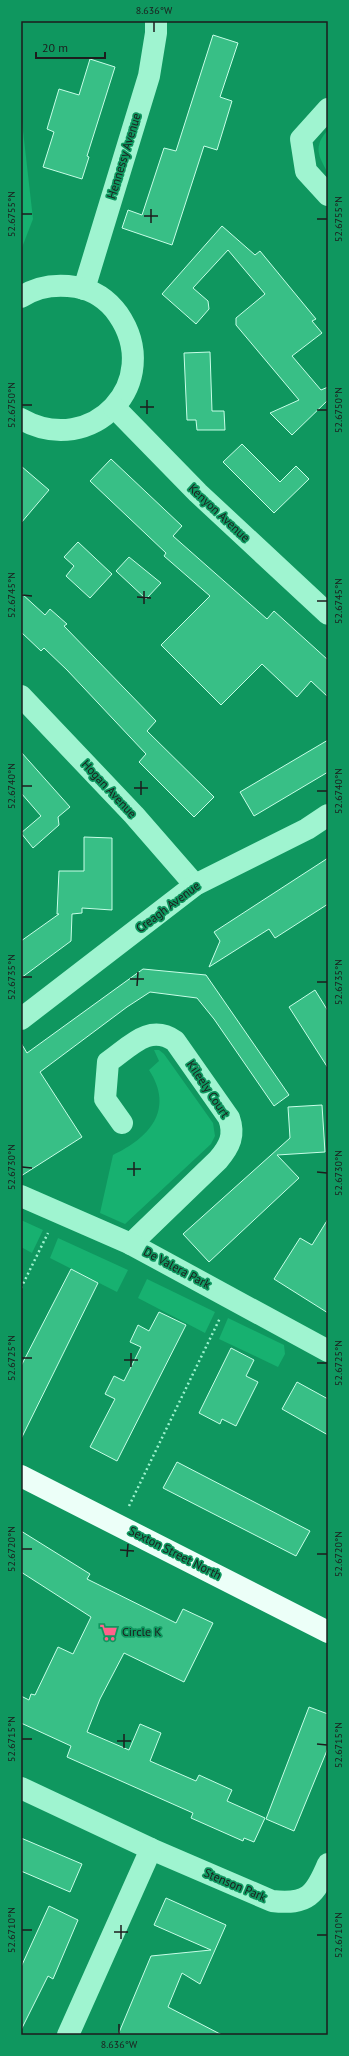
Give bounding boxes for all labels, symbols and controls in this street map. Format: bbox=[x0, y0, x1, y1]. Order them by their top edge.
text: 8.636°W bbox=[136, 4, 173, 17]
scale bar bbox=[36, 34, 105, 60]
text: 20 m bbox=[42, 40, 68, 55]
street label: Hennessy Avenue bbox=[103, 111, 144, 201]
text: 52.6755°N bbox=[5, 191, 18, 237]
text: 52.6755°N bbox=[332, 196, 345, 242]
text: 52.6750°N bbox=[5, 382, 18, 428]
text: 52.6750°N bbox=[332, 387, 345, 433]
street label: Kenyon Avenue bbox=[186, 480, 253, 545]
text: 52.6745°N bbox=[5, 572, 18, 618]
text: 52.6745°N bbox=[332, 578, 345, 624]
street label: Hogan Avenue bbox=[79, 757, 140, 821]
text: 52.6740°N bbox=[5, 763, 18, 809]
text: 52.6740°N bbox=[332, 768, 345, 814]
street label: Creagh Avenue bbox=[133, 878, 203, 935]
text: 52.6735°N bbox=[5, 954, 18, 1000]
text: 52.6735°N bbox=[332, 959, 345, 1005]
street label: Kileely Court bbox=[184, 1057, 233, 1120]
text: 52.6730°N bbox=[5, 1144, 18, 1190]
text: 52.6730°N bbox=[332, 1150, 345, 1196]
street label: De Valera Park bbox=[141, 1244, 214, 1292]
text: 52.6725°N bbox=[5, 1335, 18, 1381]
text: 52.6725°N bbox=[332, 1340, 345, 1386]
street label: Sexton Street North bbox=[126, 1523, 224, 1582]
text: 52.6720°N bbox=[5, 1526, 18, 1572]
text: 52.6720°N bbox=[332, 1531, 345, 1577]
supermarket icon: Circle K bbox=[99, 1622, 119, 1642]
place label: Circle K bbox=[122, 1624, 162, 1639]
text: 52.6715°N bbox=[5, 1716, 18, 1762]
text: 52.6715°N bbox=[332, 1722, 345, 1768]
street label: Stenson Park bbox=[202, 1865, 269, 1904]
text: 52.6710°N bbox=[5, 1907, 18, 1953]
text: 52.6710°N bbox=[332, 1912, 345, 1958]
text: 8.636°W bbox=[101, 2038, 138, 2051]

